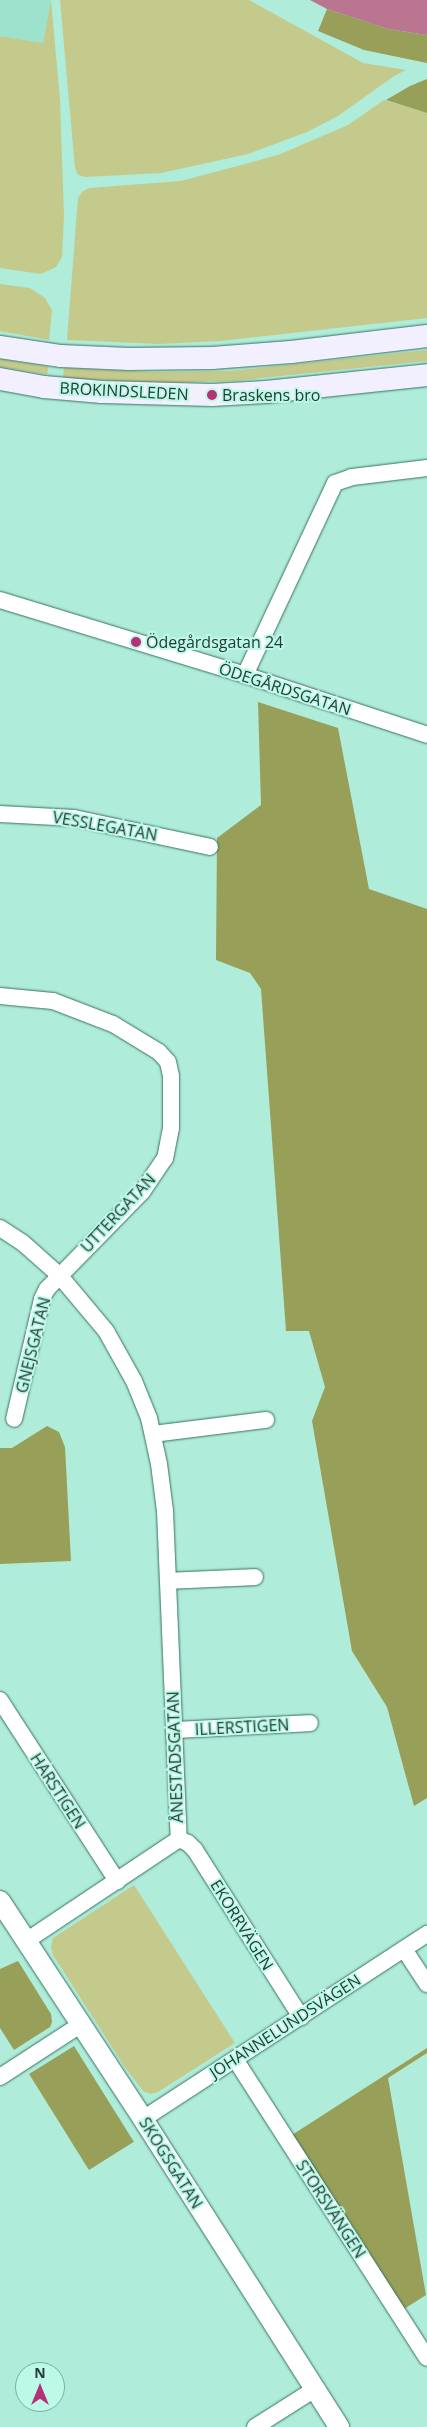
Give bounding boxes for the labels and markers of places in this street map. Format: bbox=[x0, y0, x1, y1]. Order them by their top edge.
place label: Braskens bro bbox=[222, 385, 320, 405]
marker: Braskens bro bbox=[206, 389, 218, 401]
place label: Ödegårdsgatan 24 bbox=[146, 632, 283, 652]
marker: Ödegårdsgatan 24 bbox=[130, 636, 142, 648]

